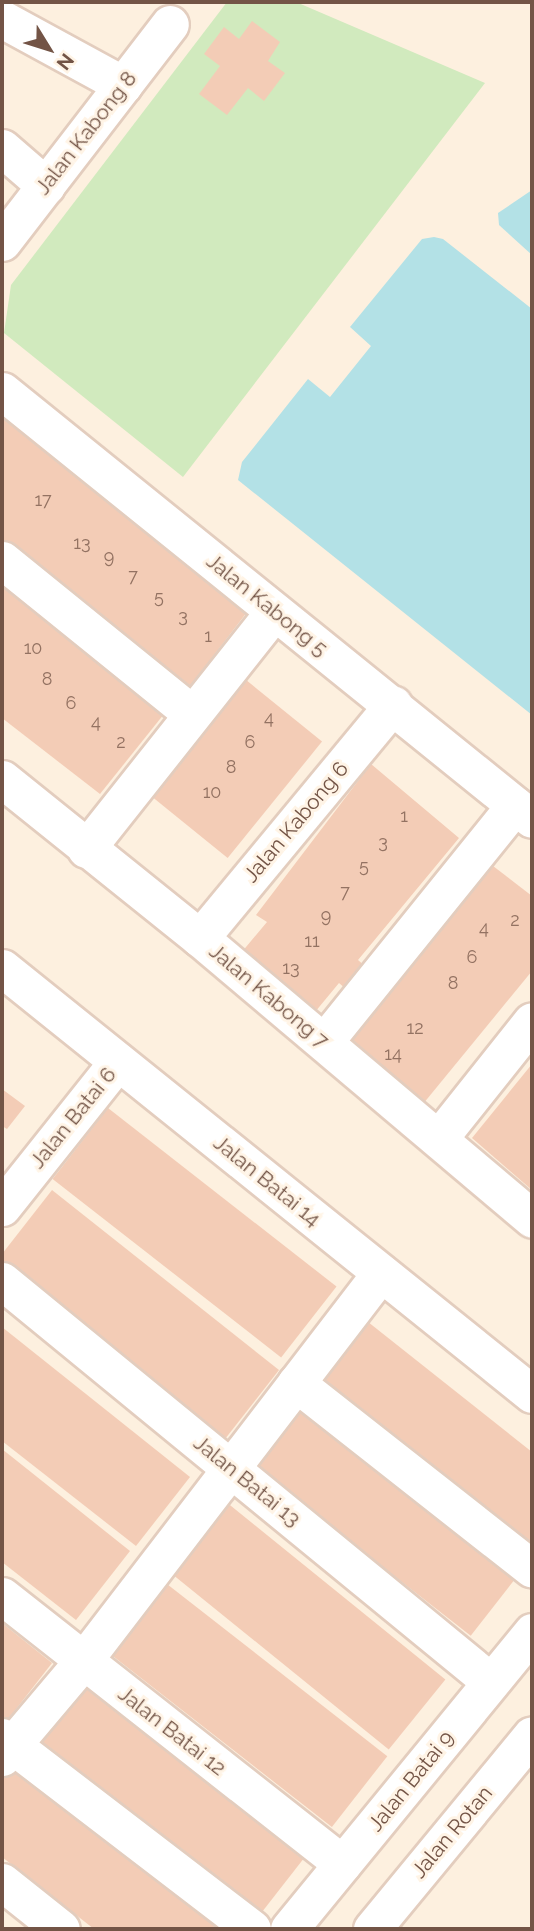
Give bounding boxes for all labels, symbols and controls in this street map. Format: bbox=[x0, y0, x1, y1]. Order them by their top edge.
north arrow bbox=[14, 14, 84, 84]
text: N bbox=[52, 49, 79, 74]
street label: Jalan Kabong 8 bbox=[30, 66, 142, 200]
house number: 17 bbox=[34, 489, 52, 511]
house number: 13 bbox=[73, 532, 91, 554]
house number: 9 bbox=[104, 546, 114, 568]
street label: Jalan Kabong 5 bbox=[201, 548, 333, 662]
house number: 7 bbox=[128, 565, 138, 587]
house number: 5 bbox=[154, 586, 164, 608]
house number: 3 bbox=[178, 605, 188, 627]
house number: 1 bbox=[204, 625, 212, 647]
house number: 10 bbox=[24, 637, 42, 659]
house number: 8 bbox=[42, 668, 52, 690]
house number: 6 bbox=[66, 692, 76, 714]
house number: 4 bbox=[264, 707, 274, 729]
house number: 4 bbox=[91, 711, 101, 733]
house number: 2 bbox=[116, 731, 126, 753]
house number: 6 bbox=[245, 731, 255, 753]
house number: 8 bbox=[226, 756, 236, 778]
street label: Jalan Kabong 6 bbox=[238, 757, 354, 887]
house number: 10 bbox=[203, 781, 221, 803]
house number: 1 bbox=[400, 805, 408, 827]
house number: 3 bbox=[378, 831, 388, 853]
house number: 5 bbox=[359, 855, 369, 877]
house number: 7 bbox=[340, 881, 350, 903]
house number: 9 bbox=[321, 905, 331, 927]
house number: 2 bbox=[510, 909, 520, 931]
house number: 4 bbox=[479, 917, 489, 939]
house number: 11 bbox=[304, 930, 320, 952]
street label: Jalan Kabong 7 bbox=[204, 939, 334, 1053]
house number: 6 bbox=[467, 946, 477, 968]
house number: 13 bbox=[282, 957, 300, 979]
house number: 8 bbox=[448, 972, 458, 994]
house number: 12 bbox=[406, 1017, 424, 1039]
house number: 14 bbox=[384, 1043, 402, 1065]
street label: Jalan Batai 6 bbox=[25, 1062, 121, 1174]
street label: Jalan Batai 14 bbox=[208, 1130, 326, 1232]
street label: Jalan Batai 13 bbox=[189, 1430, 305, 1532]
street label: Jalan Batai 12 bbox=[113, 1681, 231, 1781]
street label: Jalan Batai 9 bbox=[363, 1726, 459, 1836]
street label: Jalan Rotan bbox=[406, 1781, 498, 1883]

